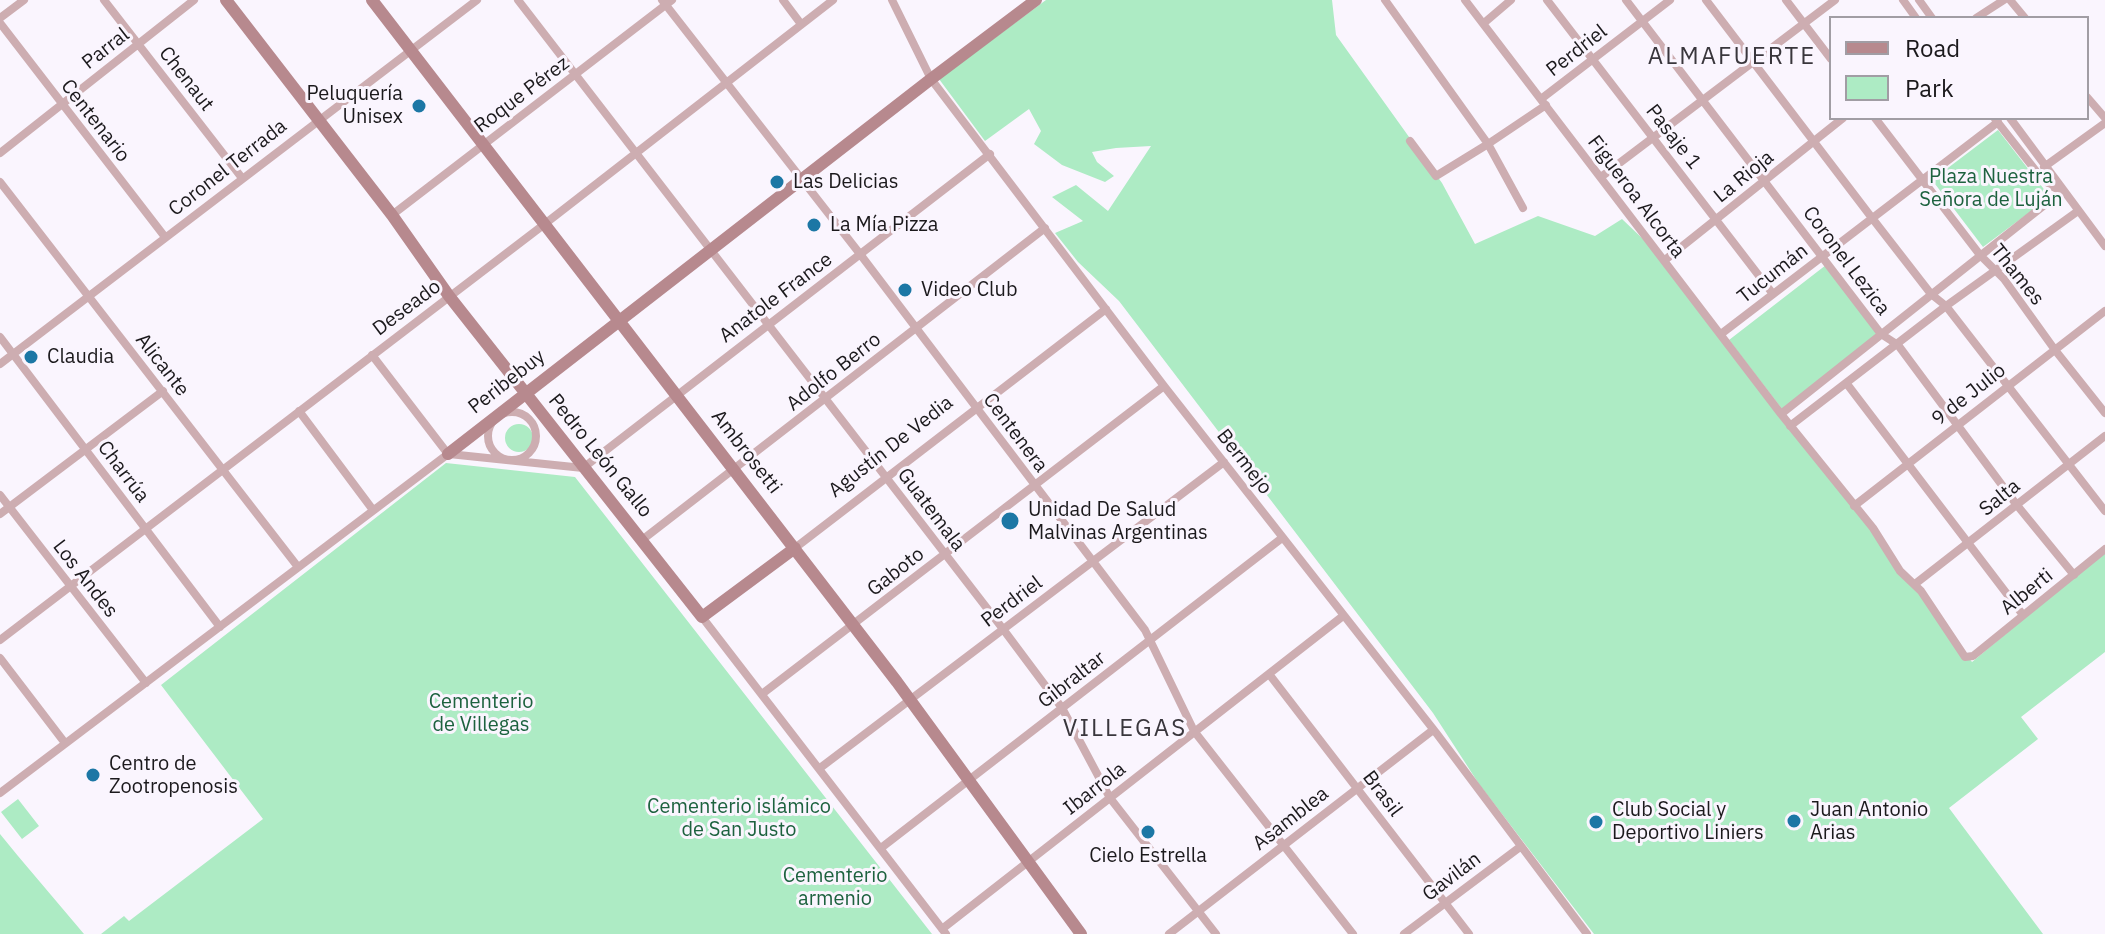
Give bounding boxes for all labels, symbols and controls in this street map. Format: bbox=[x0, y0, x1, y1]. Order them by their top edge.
legend bbox=[1829, 16, 2089, 120]
street label: Perdriel bbox=[1542, 20, 1612, 82]
street label: Parral bbox=[78, 23, 134, 75]
text: Road bbox=[1905, 32, 1960, 64]
street label: Chenaut bbox=[153, 42, 219, 116]
district label: ALMAFUERTE bbox=[1648, 43, 1816, 71]
street label: Roque Pérez bbox=[470, 52, 574, 138]
text: Park bbox=[1905, 72, 1954, 104]
street label: Centenario bbox=[55, 75, 135, 167]
place label: Peluquería Unisex bbox=[307, 82, 403, 129]
marker: Peluquería Unisex bbox=[410, 97, 428, 115]
street label: Pasaje 1 bbox=[1640, 100, 1706, 174]
street label: Coronel Terrada bbox=[164, 114, 292, 222]
street label: Figueroa Alcorta bbox=[1582, 131, 1690, 263]
street label: La Rioja bbox=[1709, 146, 1779, 208]
park label: Plaza Nuestra Señora de Luján bbox=[1919, 165, 2063, 212]
place label: Las Delicias bbox=[793, 170, 898, 194]
marker: Las Delicias bbox=[768, 173, 786, 191]
street label: Coronel Lezica bbox=[1797, 202, 1895, 320]
place label: La Mía Pizza bbox=[830, 213, 938, 237]
marker: La Mía Pizza bbox=[805, 216, 823, 234]
street label: Tucumán bbox=[1733, 239, 1813, 309]
street label: Thames bbox=[1985, 240, 2049, 310]
street label: Anatole France bbox=[715, 248, 837, 348]
street label: Deseado bbox=[368, 275, 446, 341]
place label: Video Club bbox=[921, 278, 1017, 302]
marker: Video Club bbox=[896, 281, 914, 299]
street label: Adolfo Berro bbox=[782, 328, 886, 416]
street label: Alicante bbox=[130, 329, 194, 401]
place label: Claudia bbox=[47, 345, 114, 369]
street label: Peribebuy bbox=[464, 345, 550, 419]
marker: Claudia bbox=[22, 348, 40, 366]
street label: 9 de Julio bbox=[1927, 359, 2011, 431]
street label: Pedro León Gallo bbox=[543, 389, 657, 523]
street label: Centenera bbox=[977, 389, 1053, 477]
street label: Agustín De Vedia bbox=[824, 391, 958, 503]
street label: Ambrosetti bbox=[706, 405, 786, 499]
street label: Bermejo bbox=[1211, 425, 1277, 499]
street label: Charrúa bbox=[92, 436, 154, 508]
street label: Guatemala bbox=[892, 464, 970, 556]
street label: Salta bbox=[1975, 474, 2025, 522]
place label: Unidad De Salud Malvinas Argentinas bbox=[1028, 498, 1208, 545]
marker: Unidad De Salud Malvinas Argentinas bbox=[999, 510, 1021, 532]
street label: Los Andes bbox=[47, 535, 123, 623]
street label: Gaboto bbox=[863, 542, 929, 602]
street label: Alberti bbox=[1996, 564, 2058, 620]
street label: Perdriel bbox=[977, 571, 1047, 633]
street label: Gibraltar bbox=[1034, 646, 1110, 714]
park label: Cementerio de Villegas bbox=[429, 690, 533, 737]
district label: VILLEGAS bbox=[1063, 715, 1187, 743]
place label: Centro de Zootropenosis bbox=[109, 752, 238, 799]
street label: Ibarrola bbox=[1059, 757, 1131, 821]
marker: Centro de Zootropenosis bbox=[84, 766, 102, 784]
street label: Brasil bbox=[1357, 766, 1407, 822]
street label: Asamblea bbox=[1248, 782, 1334, 856]
park label: Cementerio islámico de San Justo bbox=[647, 795, 831, 842]
place label: Club Social y Deportivo Liniers bbox=[1612, 798, 1764, 845]
place label: Juan Antonio Arias bbox=[1810, 798, 1928, 845]
marker: Juan Antonio Arias bbox=[1785, 812, 1803, 830]
marker: Club Social y Deportivo Liniers bbox=[1587, 813, 1605, 831]
marker: Cielo Estrella bbox=[1139, 823, 1157, 841]
place label: Cielo Estrella bbox=[1089, 844, 1207, 868]
street label: Gavilán bbox=[1418, 847, 1486, 907]
park label: Cementerio armenio bbox=[783, 864, 887, 911]

